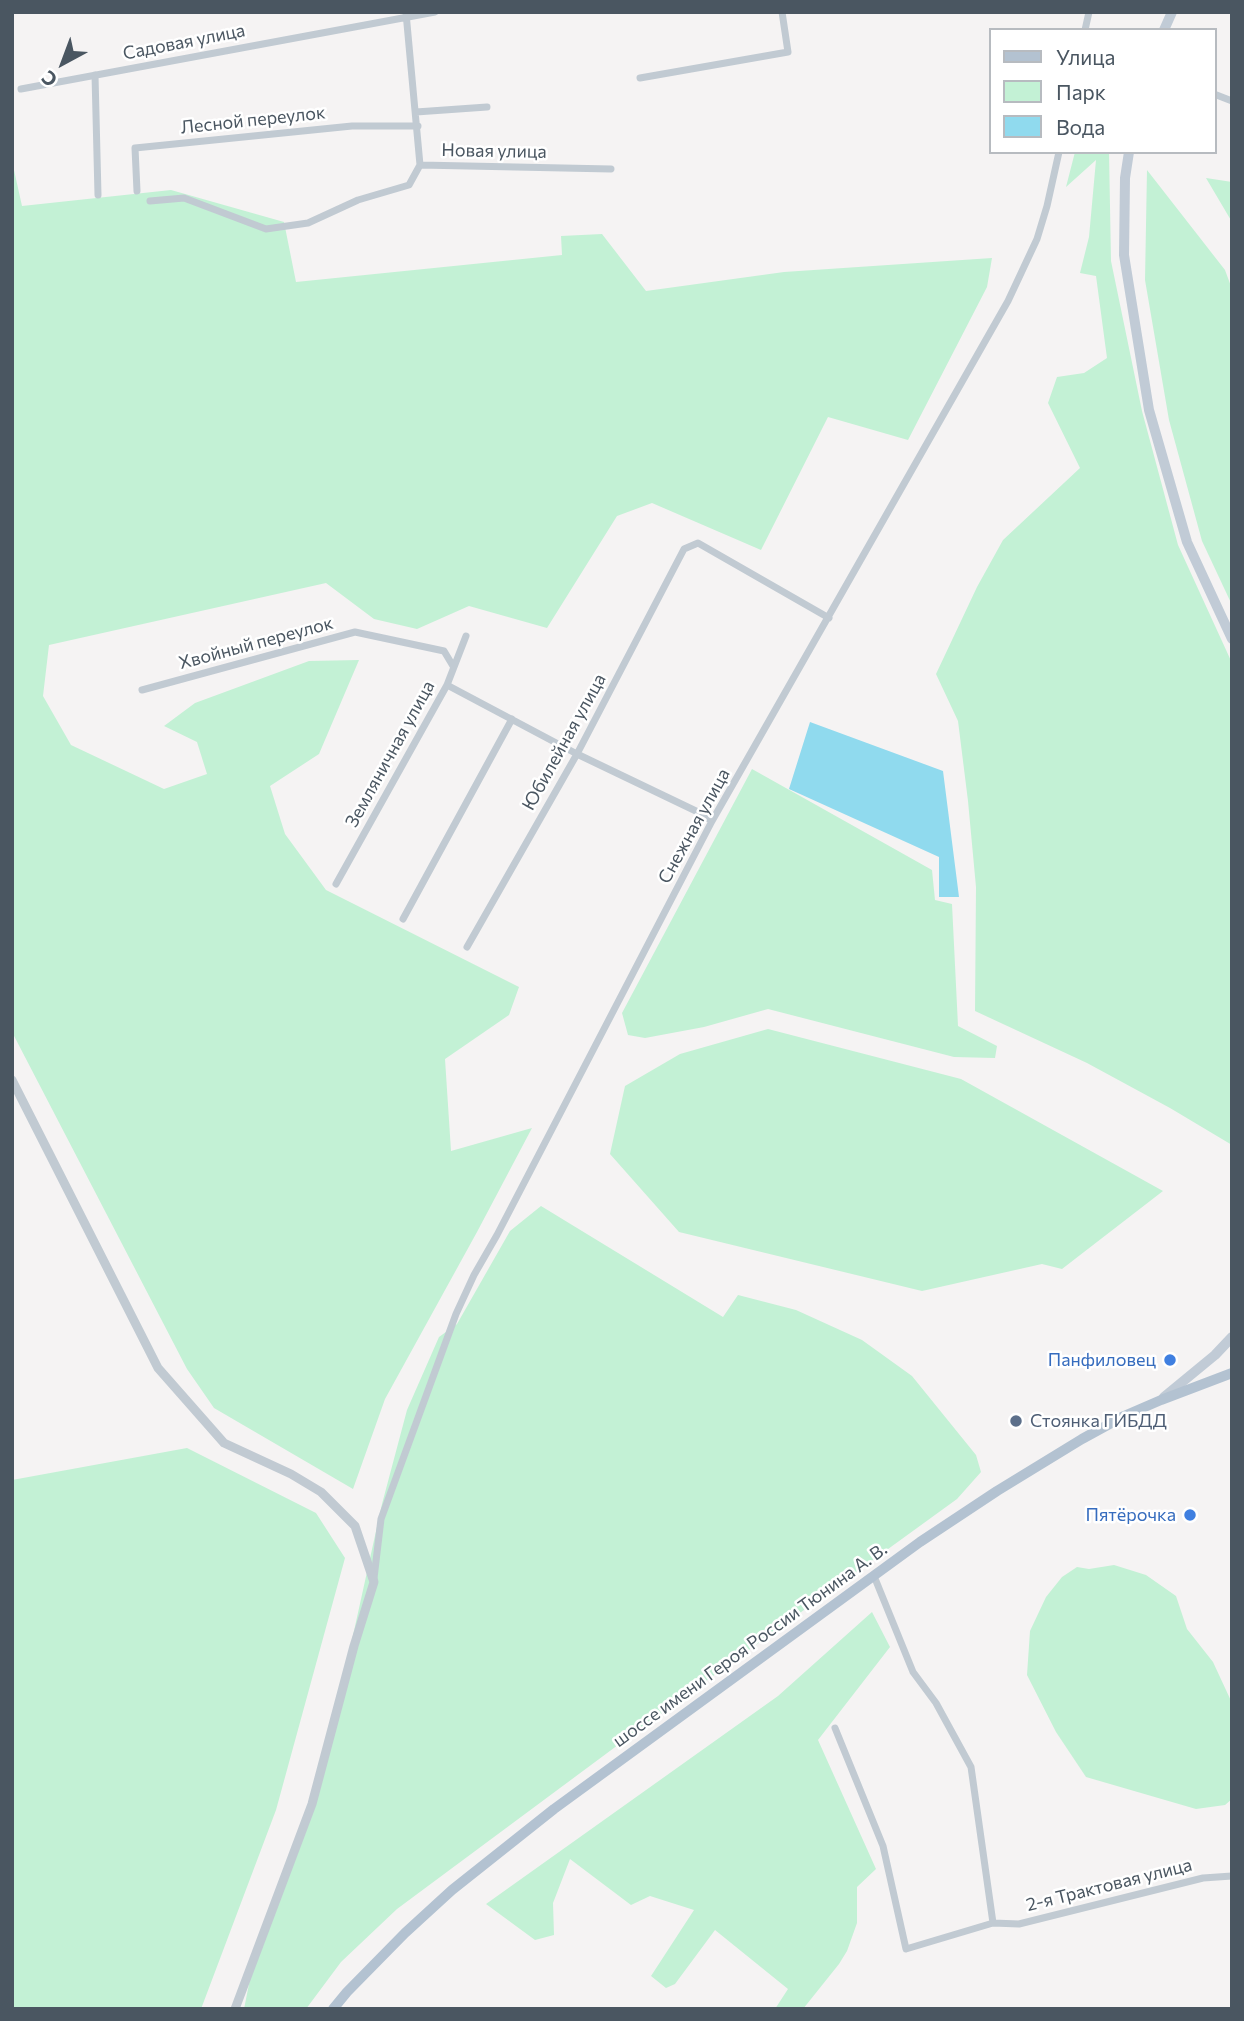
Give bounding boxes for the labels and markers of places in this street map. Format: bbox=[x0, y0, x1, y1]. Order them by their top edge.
place label: Панфиловец bbox=[1048, 1349, 1156, 1371]
marker: Панфиловец bbox=[1162, 1352, 1178, 1368]
place label: Стоянка ГИБДД bbox=[1030, 1410, 1167, 1432]
marker: Стоянка ГИБДД bbox=[1008, 1413, 1024, 1429]
place label: Пятёрочка bbox=[1085, 1504, 1176, 1526]
marker: Пятёрочка bbox=[1182, 1507, 1198, 1523]

